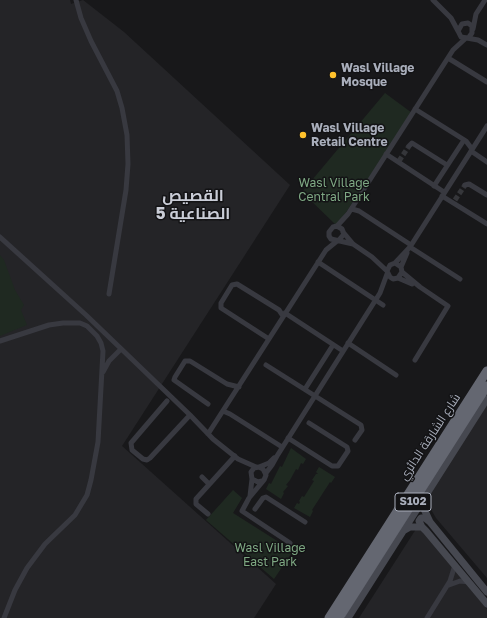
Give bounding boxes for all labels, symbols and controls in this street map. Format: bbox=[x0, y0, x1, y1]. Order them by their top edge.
place label: Wasl Village Mosque bbox=[341, 61, 414, 89]
marker: Wasl Village Mosque bbox=[328, 70, 338, 80]
place label: Wasl Village Retail Centre bbox=[311, 121, 387, 149]
marker: Wasl Village Retail Centre bbox=[298, 130, 308, 140]
park label: Wasl Village Central Park bbox=[298, 176, 370, 204]
district label: القصيص الصناعية 5 bbox=[156, 186, 230, 224]
street label: شارع الشارقة الدائري bbox=[397, 391, 463, 483]
road number: S102 bbox=[395, 493, 431, 511]
park label: Wasl Village East Park bbox=[234, 541, 306, 569]

